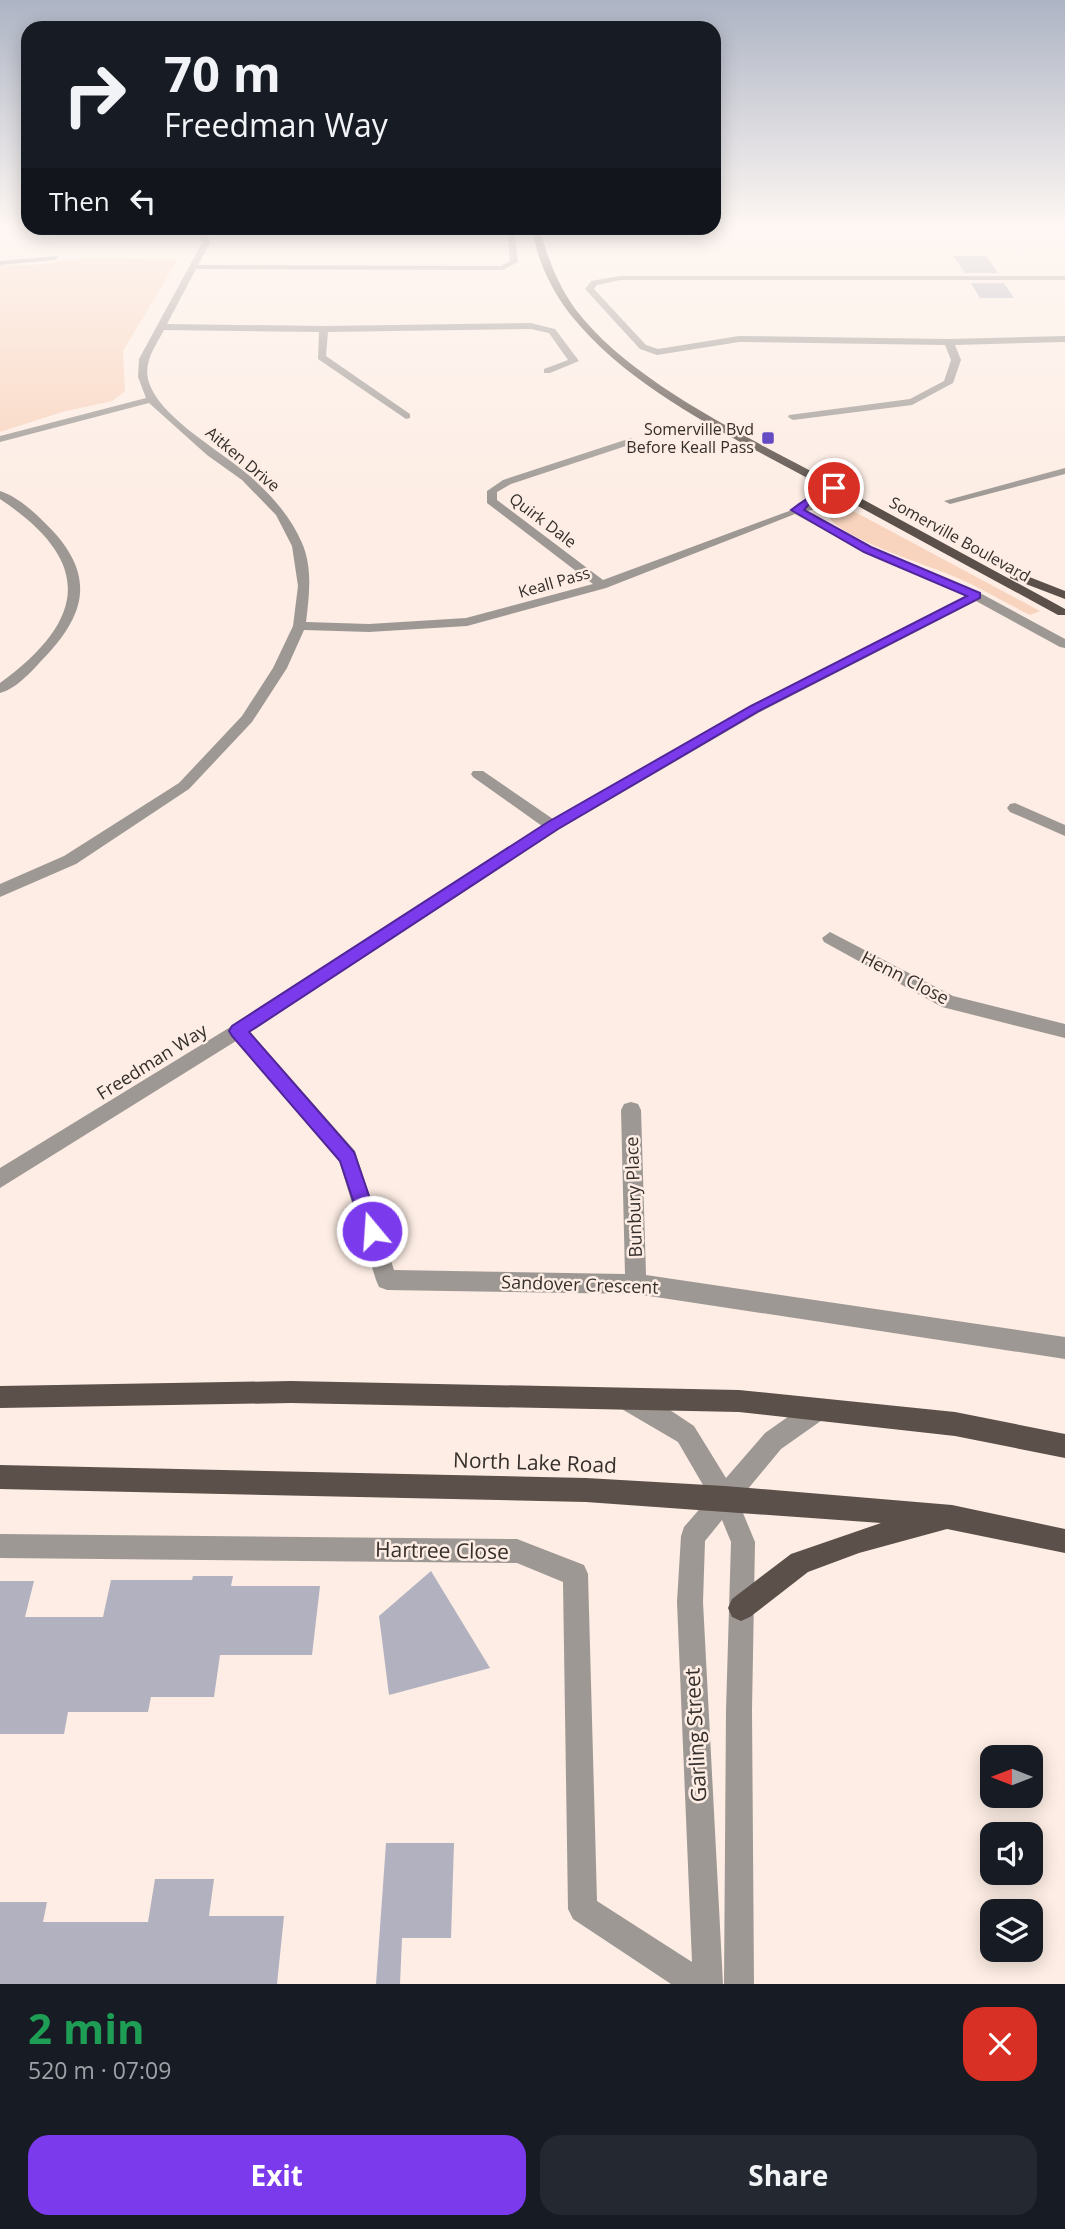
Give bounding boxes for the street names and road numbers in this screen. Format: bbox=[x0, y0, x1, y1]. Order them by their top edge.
street label: Aitken Drive bbox=[201, 422, 285, 496]
street label: Quirk Dale bbox=[505, 487, 581, 553]
street label: Somerville Boulevard bbox=[886, 491, 1034, 587]
street label: Keall Pass bbox=[516, 561, 592, 603]
street label: Henn Close bbox=[857, 945, 953, 1009]
street label: Freedman Way bbox=[92, 1017, 212, 1105]
street label: Bunbury Place bbox=[619, 1136, 647, 1258]
street label: Sandover Crescent bbox=[501, 1269, 659, 1299]
street label: North Lake Road bbox=[453, 1445, 617, 1479]
street label: Hartree Close bbox=[375, 1535, 509, 1565]
street label: Garling Street bbox=[678, 1667, 713, 1803]

